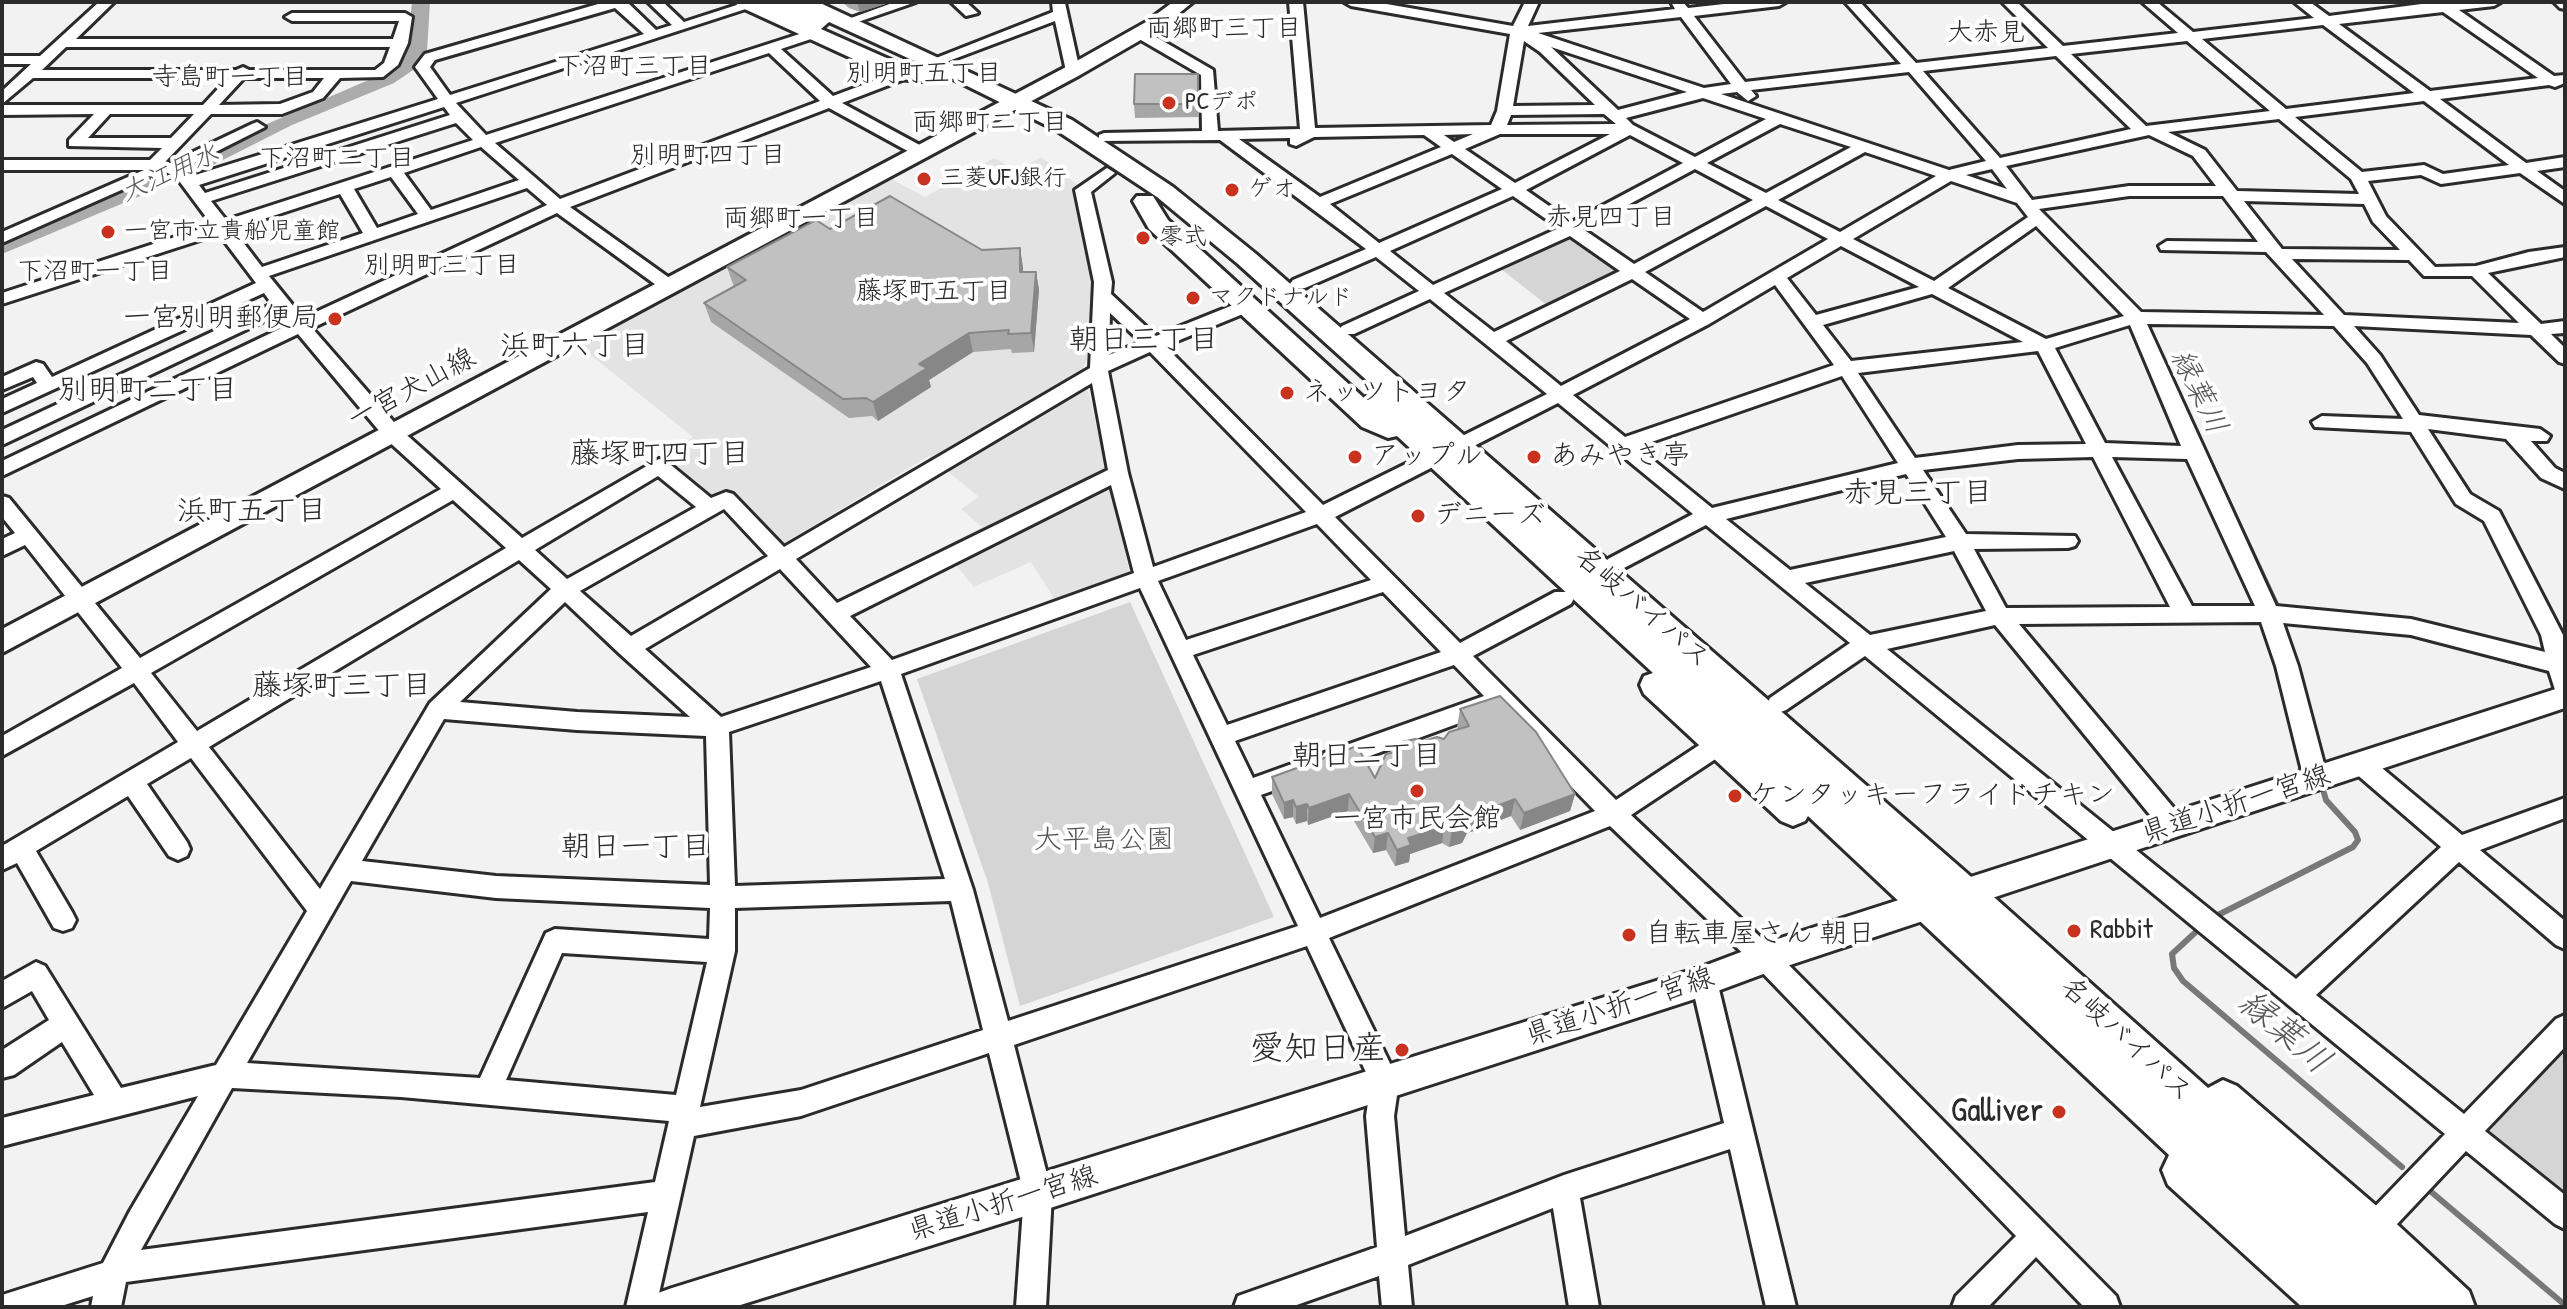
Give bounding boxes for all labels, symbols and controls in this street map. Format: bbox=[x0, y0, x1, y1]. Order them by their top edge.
district label: 両郷町三丁目 bbox=[1146, 13, 1302, 45]
district label: 大赤見 bbox=[1947, 17, 2025, 49]
district label: 下沼町三丁目 bbox=[556, 51, 712, 83]
district label: 別明町五丁目 bbox=[846, 58, 1002, 90]
district label: 寺島町一丁目 bbox=[152, 62, 308, 94]
place label: PCデポ bbox=[1185, 89, 1258, 117]
marker: PCデポ bbox=[1160, 94, 1178, 112]
district label: 両郷町二丁目 bbox=[912, 107, 1068, 139]
water label: 大江用水 bbox=[116, 139, 224, 209]
district label: 別明町四丁目 bbox=[630, 140, 786, 172]
district label: 下沼町二丁目 bbox=[259, 143, 415, 175]
place label: 三菱UFJ銀行 bbox=[940, 165, 1067, 193]
marker: 三菱UFJ銀行 bbox=[915, 170, 933, 188]
place label: ゲオ bbox=[1248, 176, 1296, 204]
marker: ゲオ bbox=[1223, 181, 1241, 199]
district label: 赤見四丁目 bbox=[1546, 202, 1676, 234]
district label: 両郷町一丁目 bbox=[723, 203, 879, 235]
place label: 一宮市立貴船児童館 bbox=[124, 218, 340, 246]
marker: 一宮市立貴船児童館 bbox=[99, 223, 117, 241]
place label: 零式 bbox=[1159, 224, 1207, 252]
marker: 零式 bbox=[1134, 229, 1152, 247]
district label: 別明町三丁目 bbox=[364, 250, 520, 282]
district label: 下沼町一丁目 bbox=[17, 256, 173, 288]
district label: 藤塚町五丁目 bbox=[856, 276, 1012, 308]
place label: マクドナルド bbox=[1209, 284, 1353, 312]
marker: マクドナルド bbox=[1184, 289, 1202, 307]
place label: 一宮別明郵便局 bbox=[123, 302, 319, 336]
marker: 一宮別明郵便局 bbox=[326, 310, 344, 328]
district label: 朝日三丁目 bbox=[1069, 323, 1219, 359]
district label: 浜町六丁目 bbox=[500, 329, 650, 365]
street label: 一宮犬山線 bbox=[342, 341, 482, 437]
water label: 縁葉川 bbox=[2162, 344, 2234, 440]
district label: 別明町二丁目 bbox=[58, 373, 238, 409]
place label: ネッツトヨタ bbox=[1303, 376, 1471, 410]
marker: ネッツトヨタ bbox=[1278, 384, 1296, 402]
district label: 藤塚町四丁目 bbox=[570, 437, 750, 473]
place label: アップル bbox=[1371, 440, 1483, 474]
place label: あみやき亭 bbox=[1550, 440, 1690, 474]
marker: アップル bbox=[1346, 448, 1364, 466]
marker: あみやき亭 bbox=[1525, 448, 1543, 466]
district label: 赤見三丁目 bbox=[1843, 476, 1993, 512]
district label: 浜町五丁目 bbox=[177, 494, 327, 530]
place label: デニーズ bbox=[1434, 499, 1545, 533]
marker: デニーズ bbox=[1409, 507, 1427, 525]
street label: 名岐バイパス bbox=[1568, 540, 1716, 676]
district label: 藤塚町三丁目 bbox=[252, 669, 432, 705]
district label: 朝日二丁目 bbox=[1292, 739, 1442, 775]
street label: 県道小折一宮線 bbox=[2138, 759, 2334, 851]
place label: ケンタッキーフライドチキン bbox=[1751, 779, 2115, 813]
marker: 一宮市民会館 bbox=[1408, 782, 1426, 800]
marker: ケンタッキーフライドチキン bbox=[1726, 787, 1744, 805]
place label: 一宮市民会館 bbox=[1333, 803, 1501, 837]
park label: 大平島公園 bbox=[1034, 824, 1174, 858]
district label: 朝日一丁目 bbox=[561, 830, 711, 866]
place label: Rabbit bbox=[2090, 914, 2153, 948]
place label: 自転車屋さん 朝日 bbox=[1645, 918, 1875, 952]
marker: Rabbit bbox=[2065, 922, 2083, 940]
marker: 自転車屋さん 朝日 bbox=[1620, 926, 1638, 944]
street label: 県道小折一宮線 bbox=[1522, 961, 1718, 1053]
street label: 名岐バイパス bbox=[2053, 970, 2199, 1110]
water label: 縁葉川 bbox=[2229, 982, 2339, 1084]
place label: 愛知日産 bbox=[1250, 1030, 1386, 1070]
marker: 愛知日産 bbox=[1393, 1041, 1411, 1059]
place label: Galliver bbox=[1951, 1092, 2043, 1132]
marker: Galliver bbox=[2050, 1103, 2068, 1121]
street label: 県道小折一宮線 bbox=[904, 1159, 1102, 1249]

